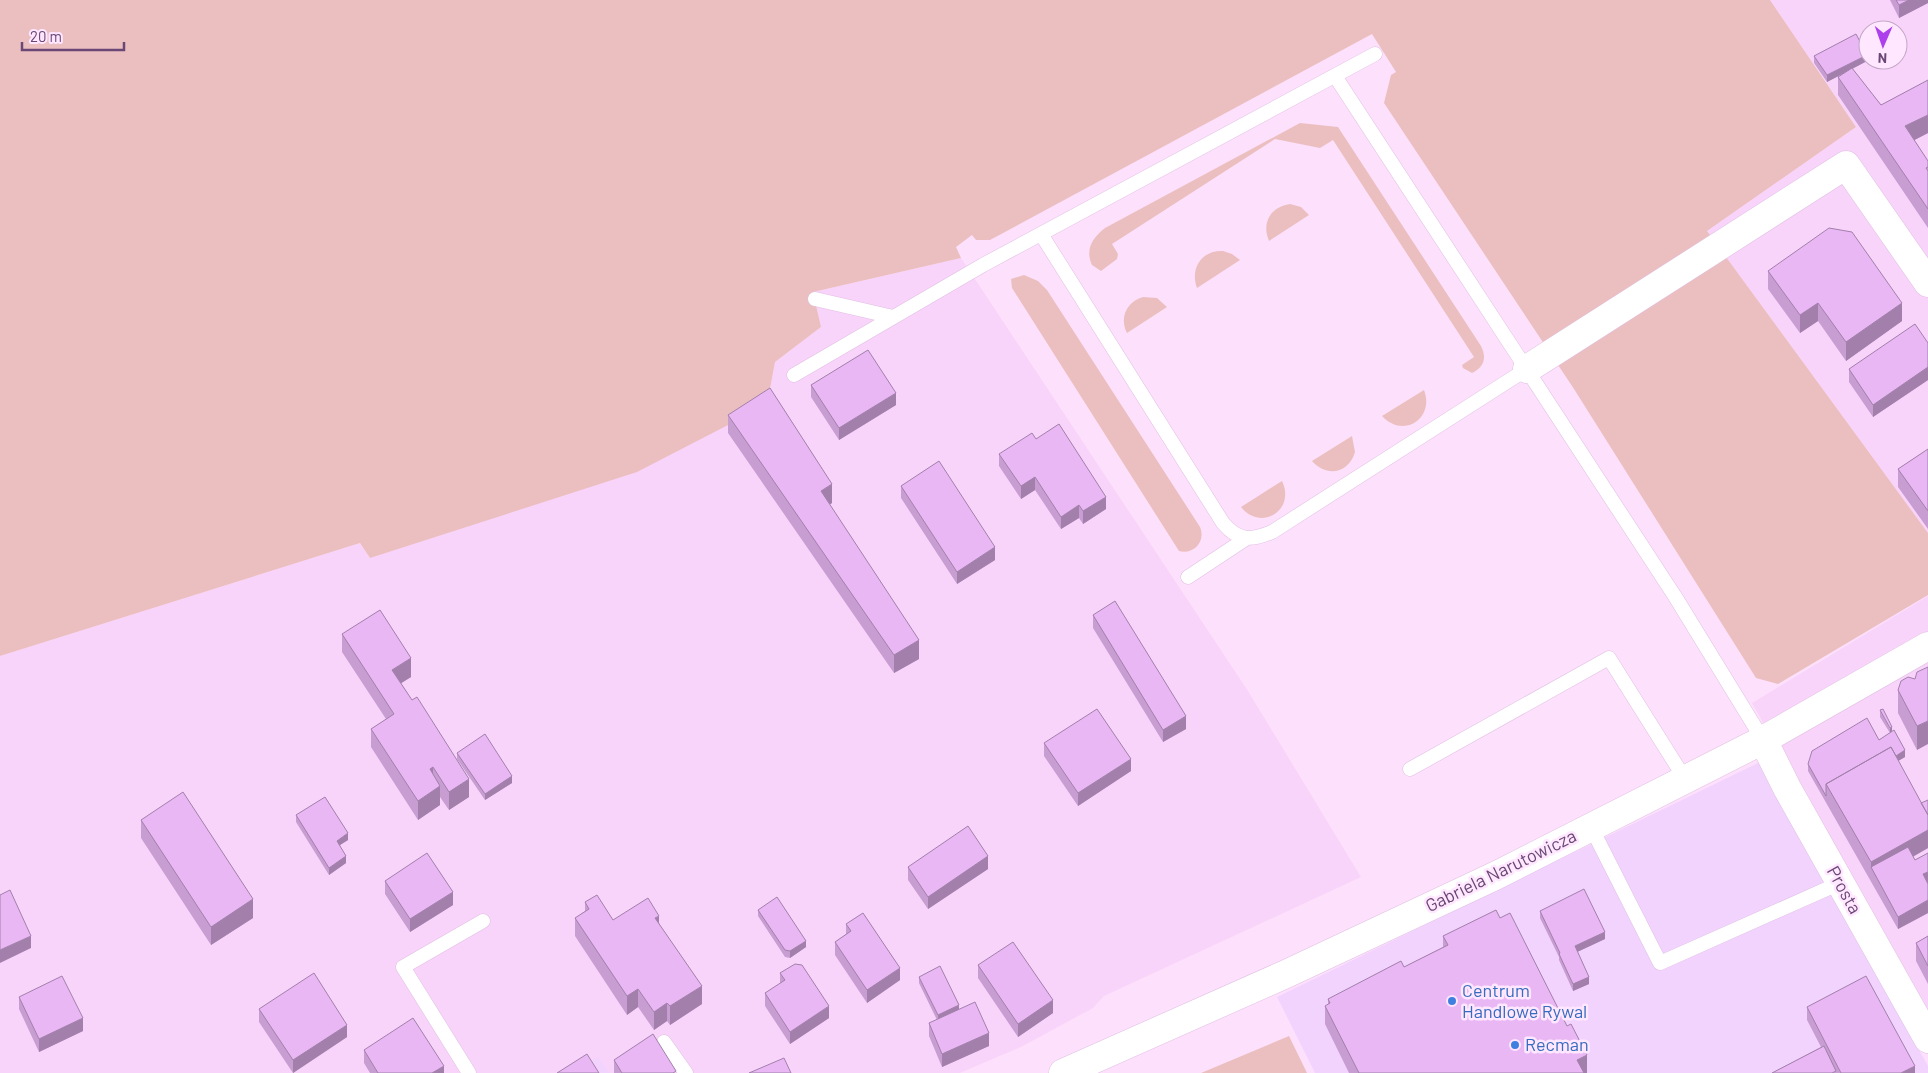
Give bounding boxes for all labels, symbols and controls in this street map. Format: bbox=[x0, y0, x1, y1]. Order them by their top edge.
scale bar bbox=[22, 20, 125, 52]
north arrow bbox=[1858, 20, 1908, 70]
text: 20 m bbox=[30, 27, 62, 45]
text: N bbox=[1878, 50, 1887, 67]
street label: Gabriela Narutowicza bbox=[1422, 824, 1580, 916]
street label: Prosta bbox=[1823, 862, 1867, 917]
place label: Centrum Handlowe Rywal bbox=[1462, 979, 1587, 1022]
marker: Centrum Handlowe Rywal bbox=[1446, 995, 1458, 1007]
place label: Recman bbox=[1525, 1033, 1589, 1055]
marker: Recman bbox=[1509, 1039, 1521, 1051]

